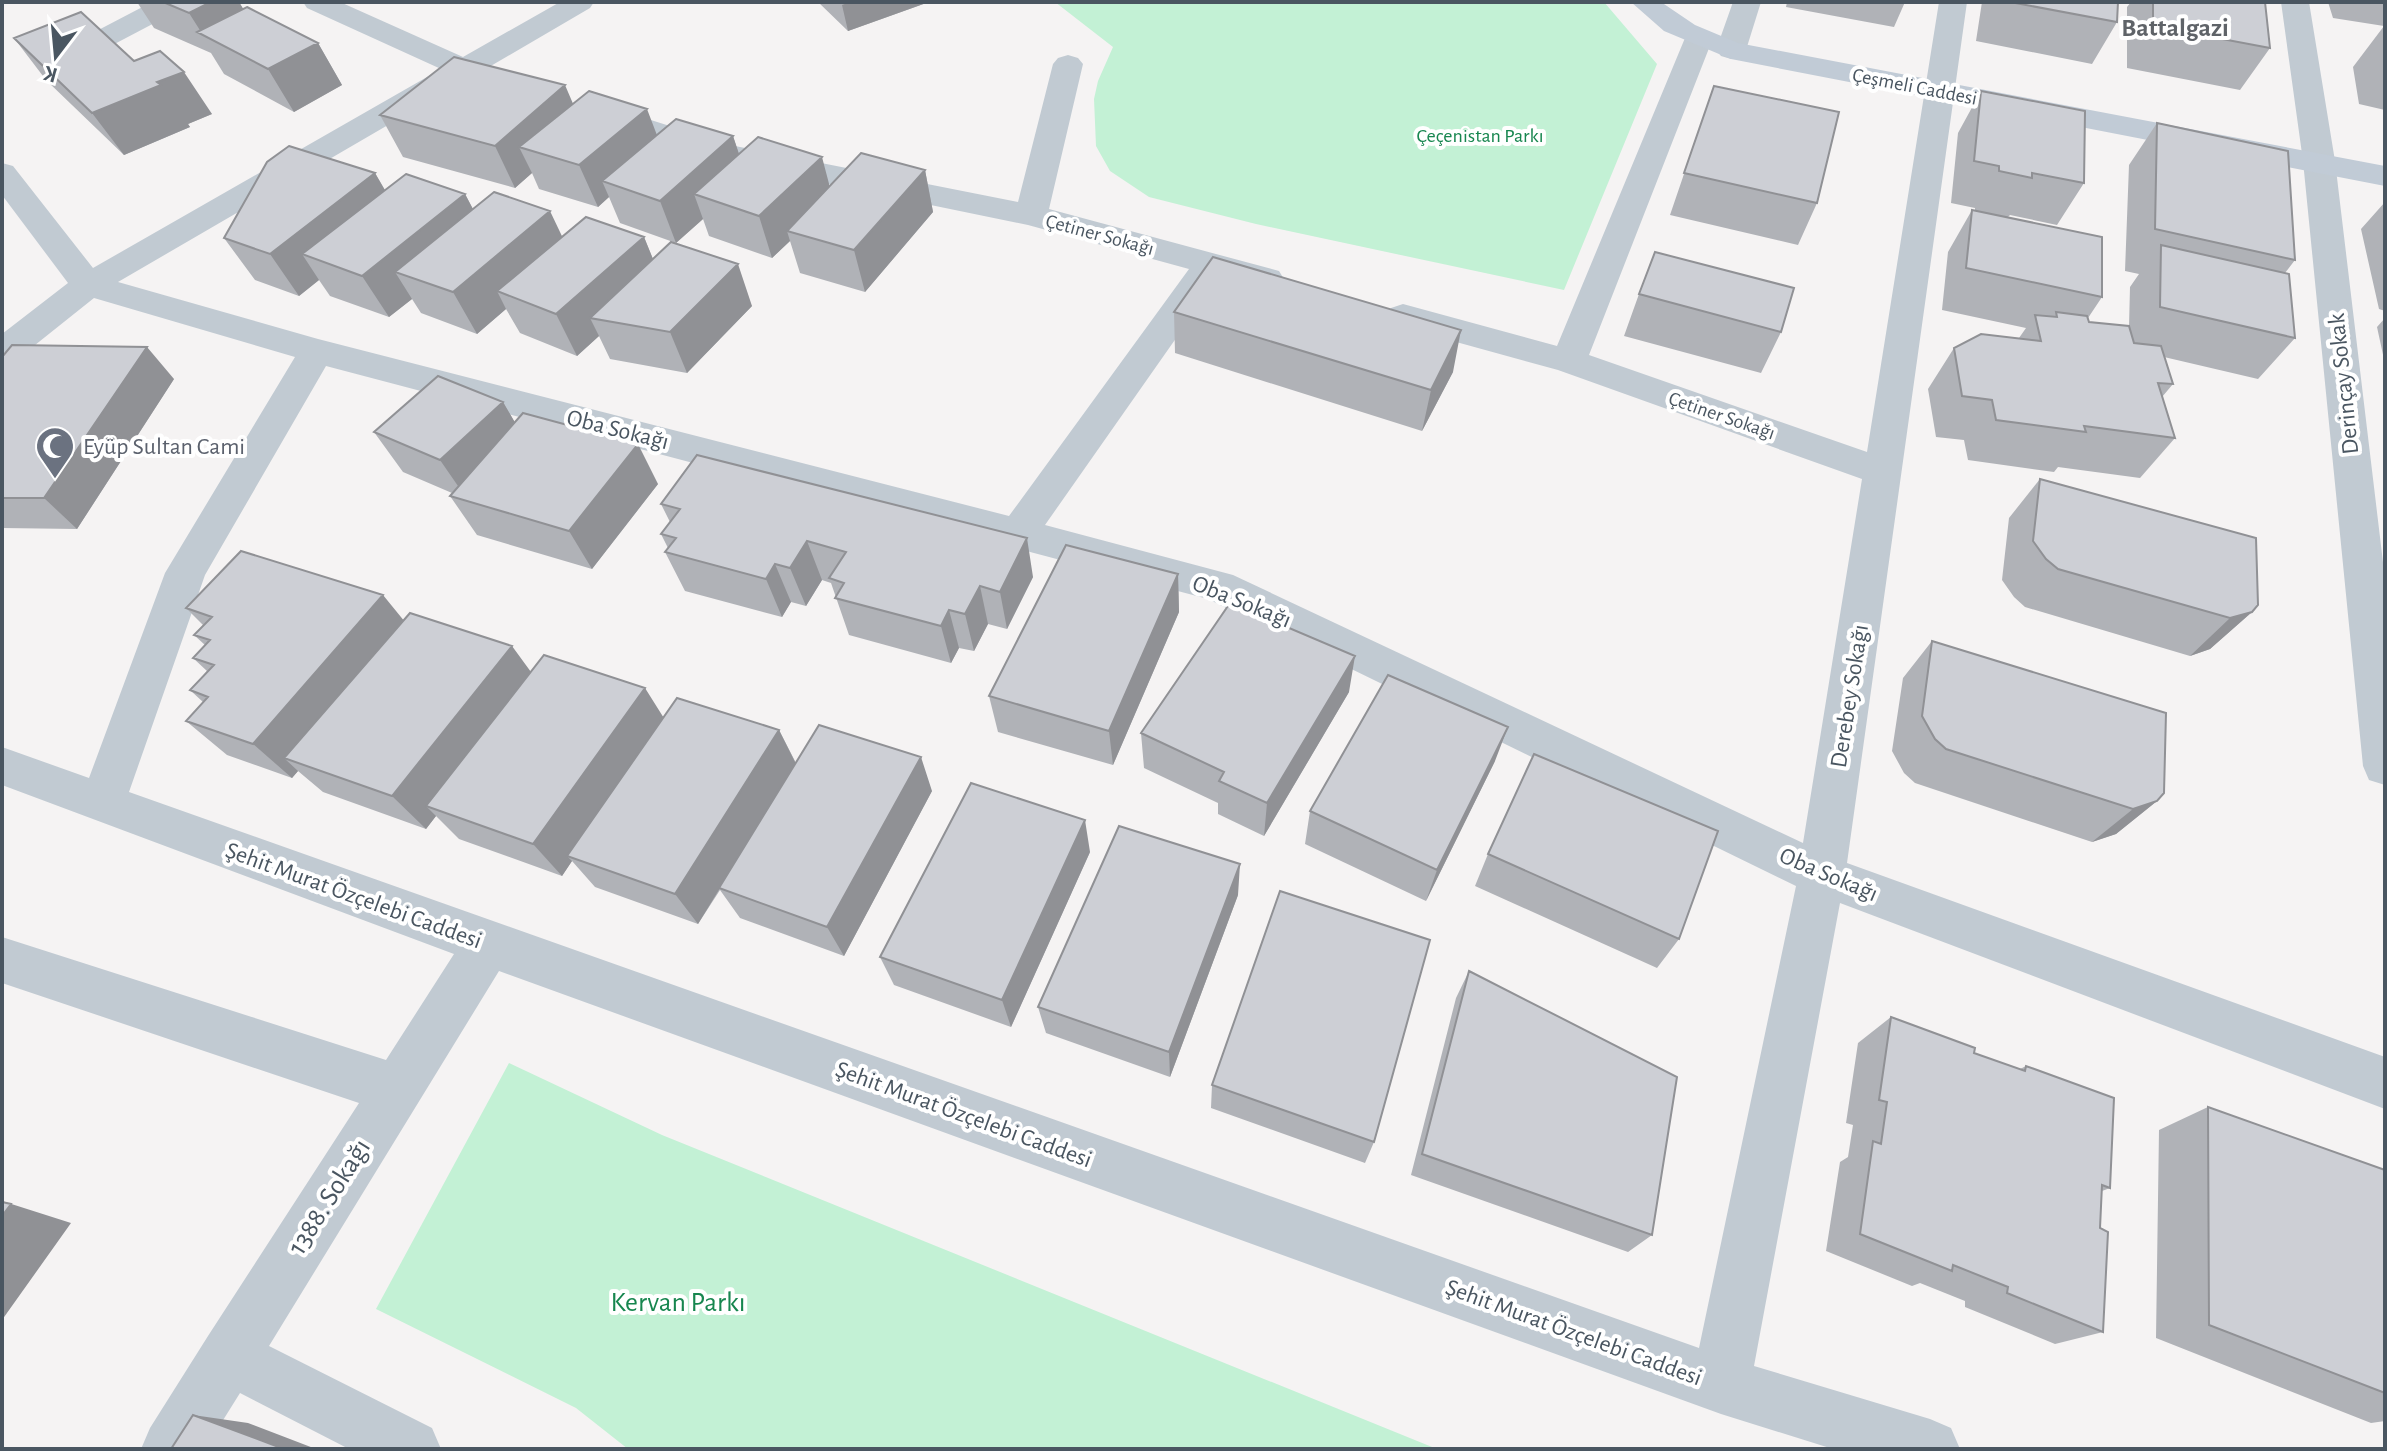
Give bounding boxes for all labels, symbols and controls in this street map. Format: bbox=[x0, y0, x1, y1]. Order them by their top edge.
district label: Battalgazi bbox=[2121, 15, 2229, 41]
north arrow bbox=[16, 16, 96, 96]
text: K bbox=[40, 62, 60, 87]
street label: Çeşmeli Caddesi bbox=[1851, 65, 1979, 109]
park label: Çeçenistan Parkı bbox=[1416, 126, 1544, 146]
street label: Çetiner Sokağı bbox=[1043, 211, 1156, 259]
street label: Derinçay Sokak bbox=[2325, 312, 2363, 456]
street label: Çetiner Sokağı bbox=[1666, 388, 1777, 443]
street label: Oba Sokağı bbox=[564, 406, 671, 454]
mosque icon: Eyüp Sultan Cami bbox=[34, 425, 76, 480]
place label: Eyüp Sultan Cami bbox=[83, 435, 245, 459]
street label: Oba Sokağı bbox=[1189, 571, 1294, 633]
street label: Derebey Sokağı bbox=[1827, 623, 1873, 769]
street label: Şehit Murat Özçelebi Caddesi bbox=[222, 837, 485, 954]
street label: Oba Sokağı bbox=[1776, 843, 1881, 906]
street label: Şehit Murat Özçelebi Caddesi bbox=[832, 1056, 1095, 1173]
street label: 1388. Sokağı bbox=[283, 1134, 376, 1260]
street label: Şehit Murat Özçelebi Caddesi bbox=[1442, 1274, 1705, 1391]
park label: Kervan Parkı bbox=[610, 1289, 746, 1317]

